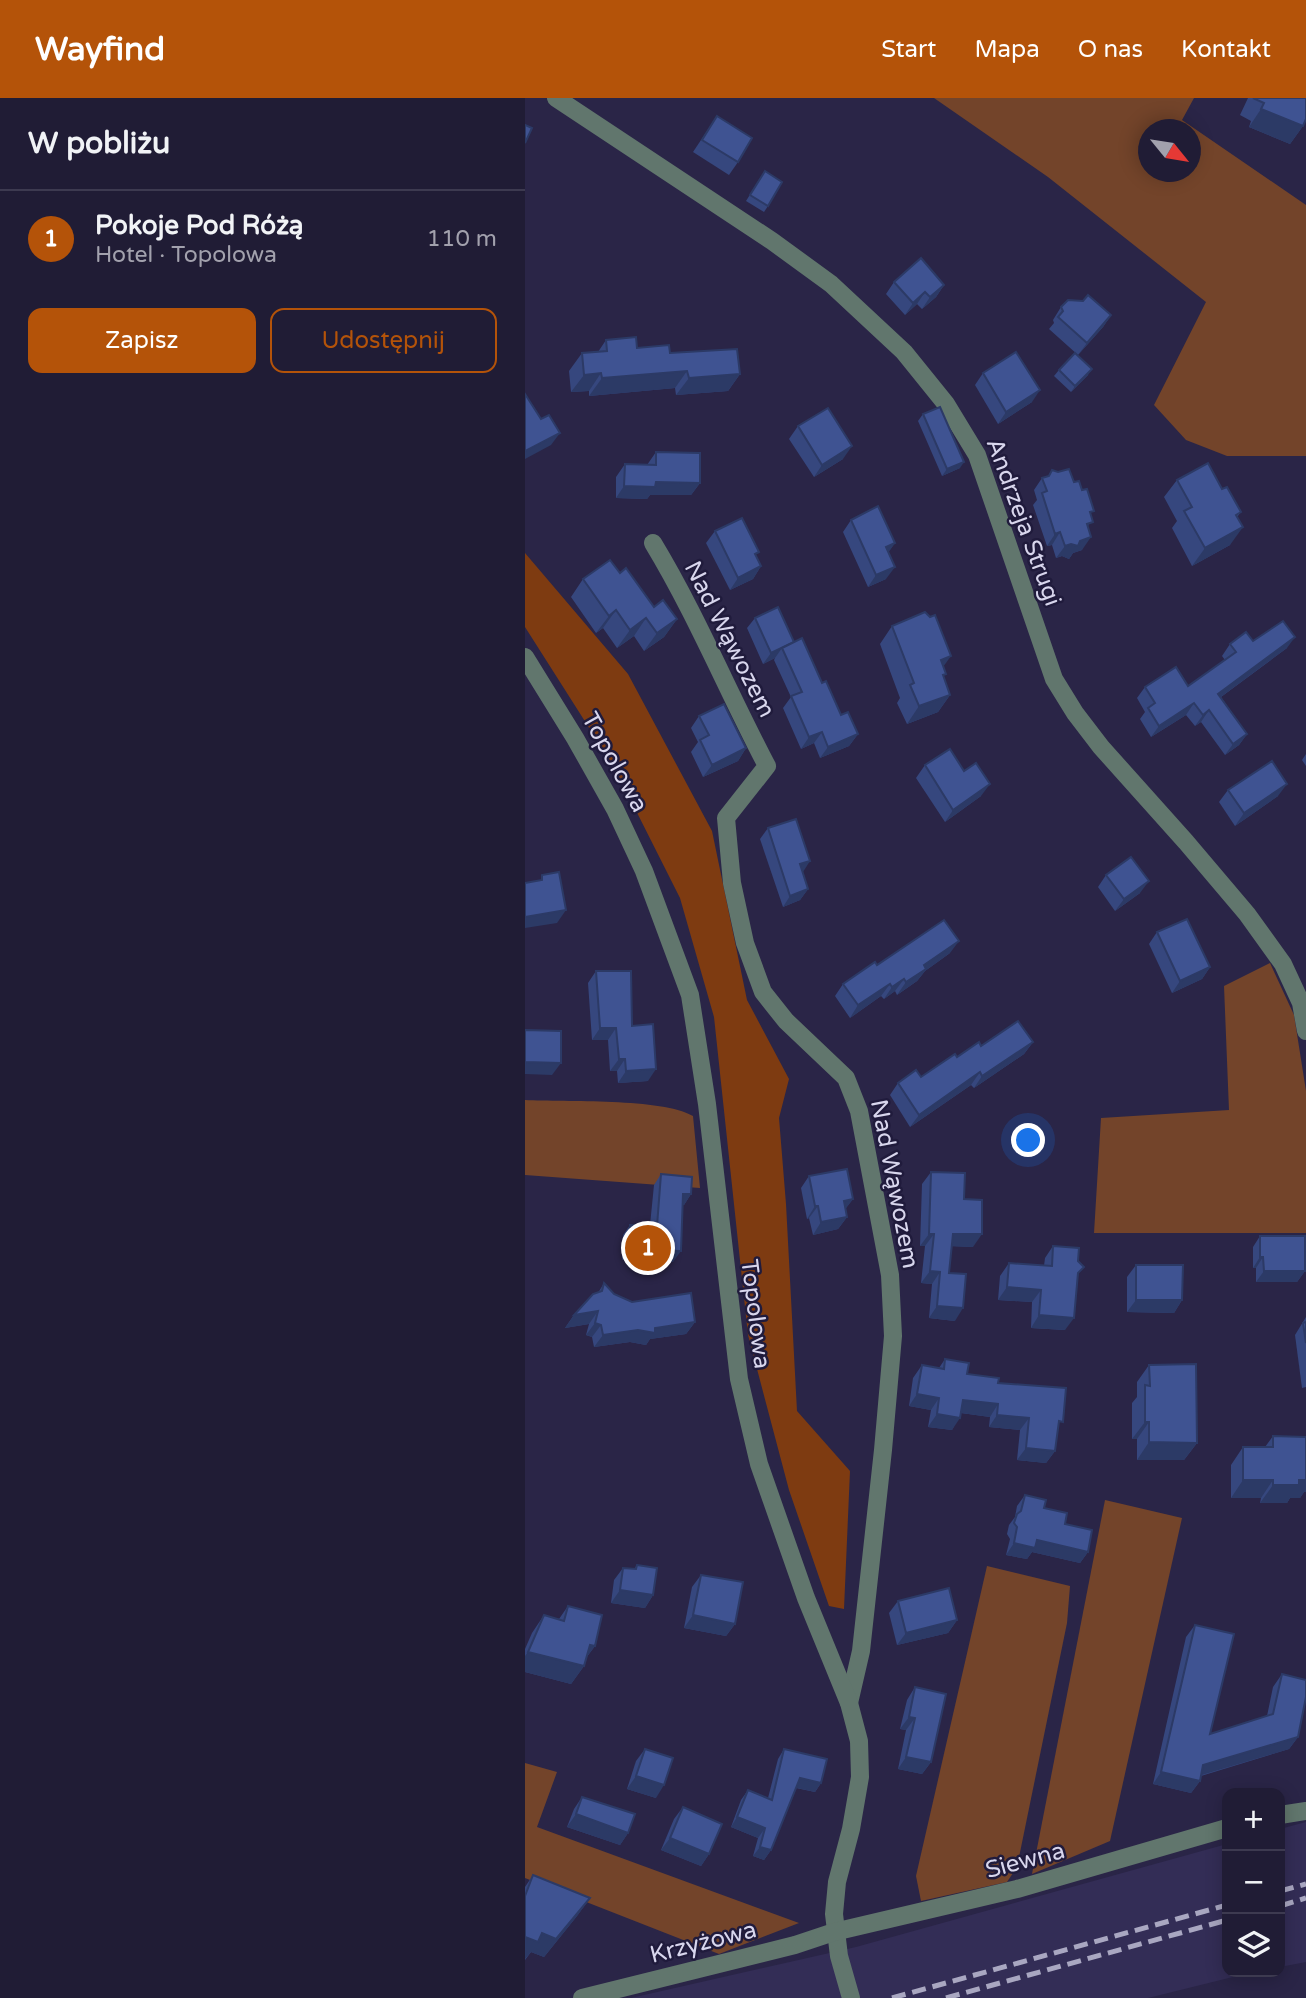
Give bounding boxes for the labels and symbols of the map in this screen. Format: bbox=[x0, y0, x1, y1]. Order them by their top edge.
north arrow bbox=[1138, 119, 1201, 182]
street label: Andrzeja Strugi bbox=[980, 434, 1067, 610]
street label: Nad Wąwozem bbox=[678, 556, 781, 722]
street label: Topolowa bbox=[575, 707, 654, 817]
street label: Nad Wąwozem bbox=[864, 1097, 925, 1271]
your location bbox=[1011, 1123, 1045, 1157]
pin: 1 bbox=[625, 1222, 671, 1274]
street label: Topolowa bbox=[734, 1258, 777, 1371]
street label: Siewna bbox=[982, 1836, 1068, 1885]
street label: Krzyżowa bbox=[647, 1915, 759, 1970]

